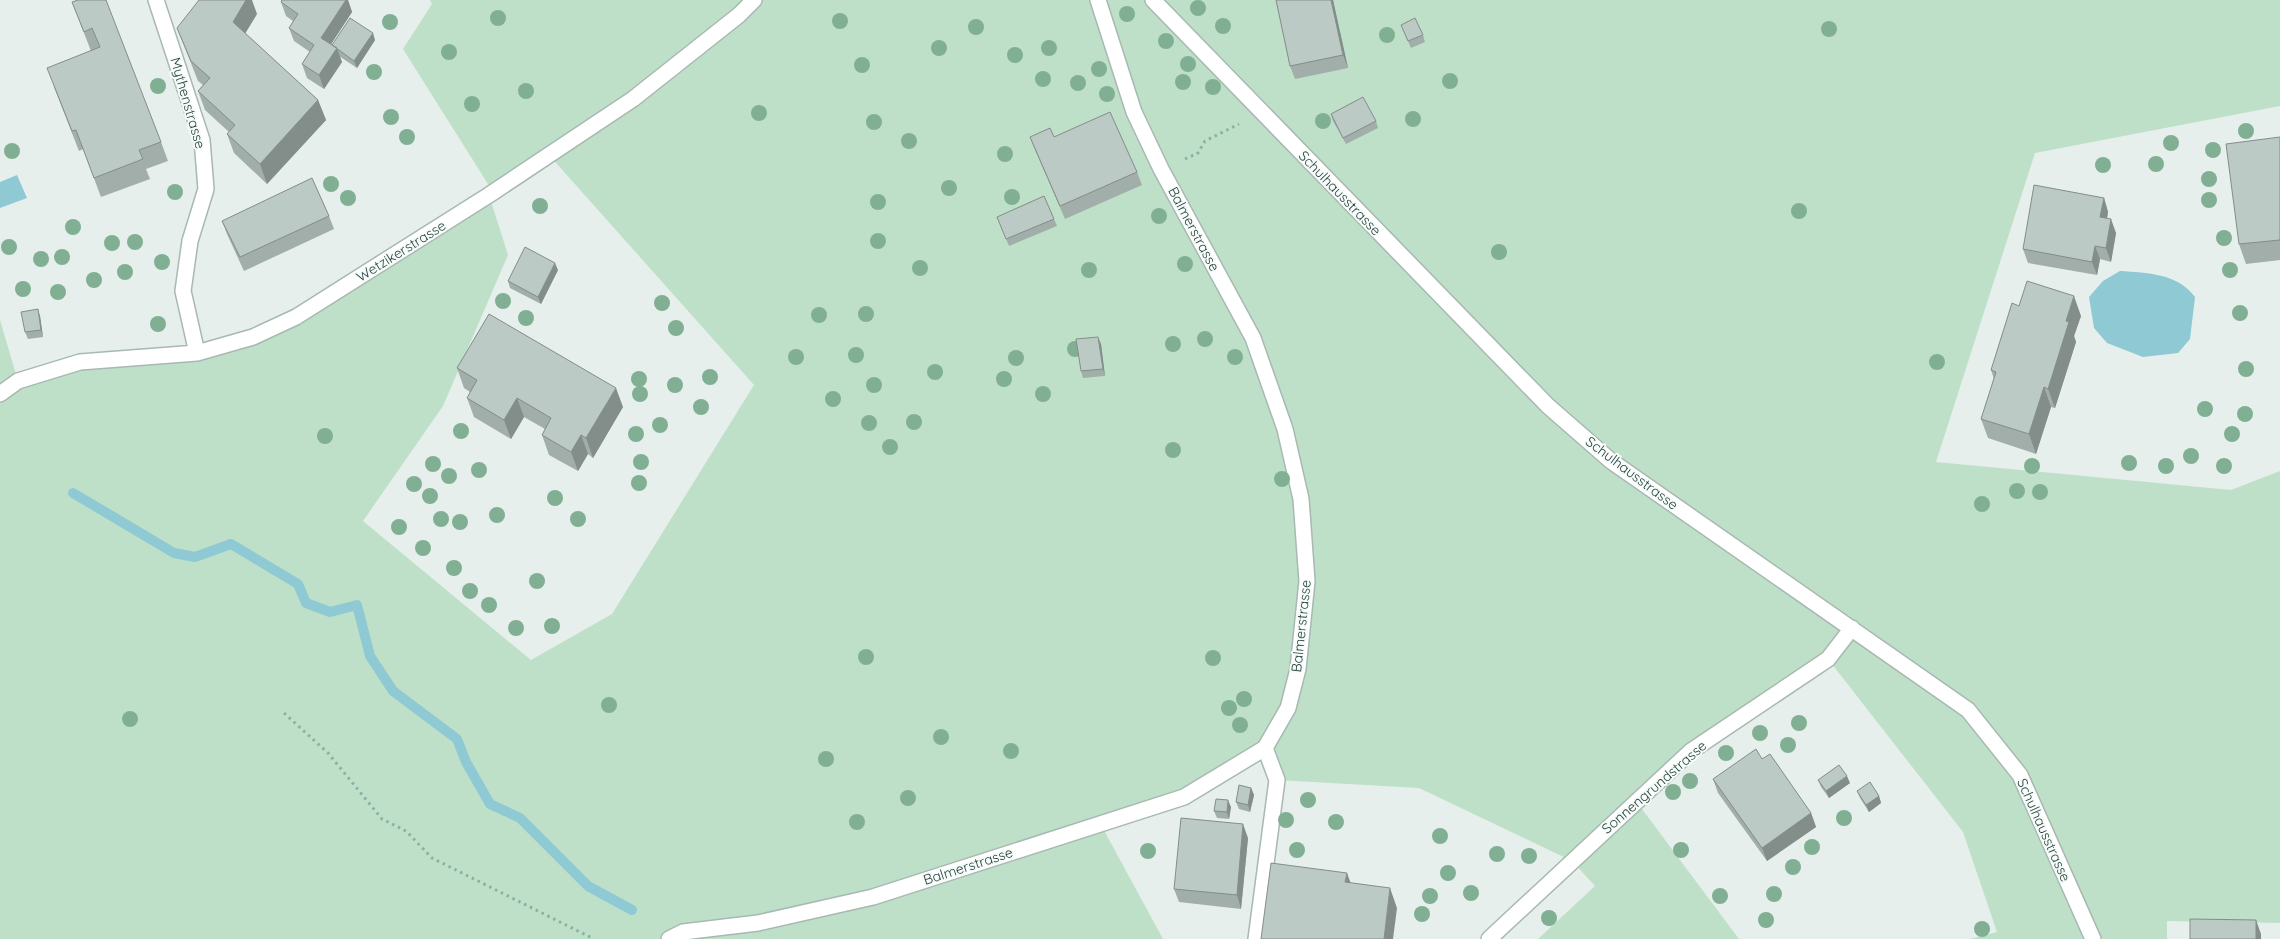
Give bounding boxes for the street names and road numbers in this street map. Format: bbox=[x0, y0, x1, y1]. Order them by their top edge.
street label: Mythenstrasse bbox=[166, 55, 210, 151]
street label: Schulhausstrasse bbox=[1295, 147, 1385, 239]
street label: Balmerstrasse bbox=[1164, 184, 1224, 274]
street label: Wetzikerstrasse bbox=[353, 216, 449, 286]
street label: Schulhausstrasse bbox=[1582, 432, 1682, 514]
street label: Balmerstrasse bbox=[1287, 579, 1315, 673]
street label: Sonnengrundstrasse bbox=[1598, 736, 1710, 838]
street label: Schulhausstrasse bbox=[2013, 776, 2075, 885]
street label: Balmerstrasse bbox=[921, 843, 1015, 889]

